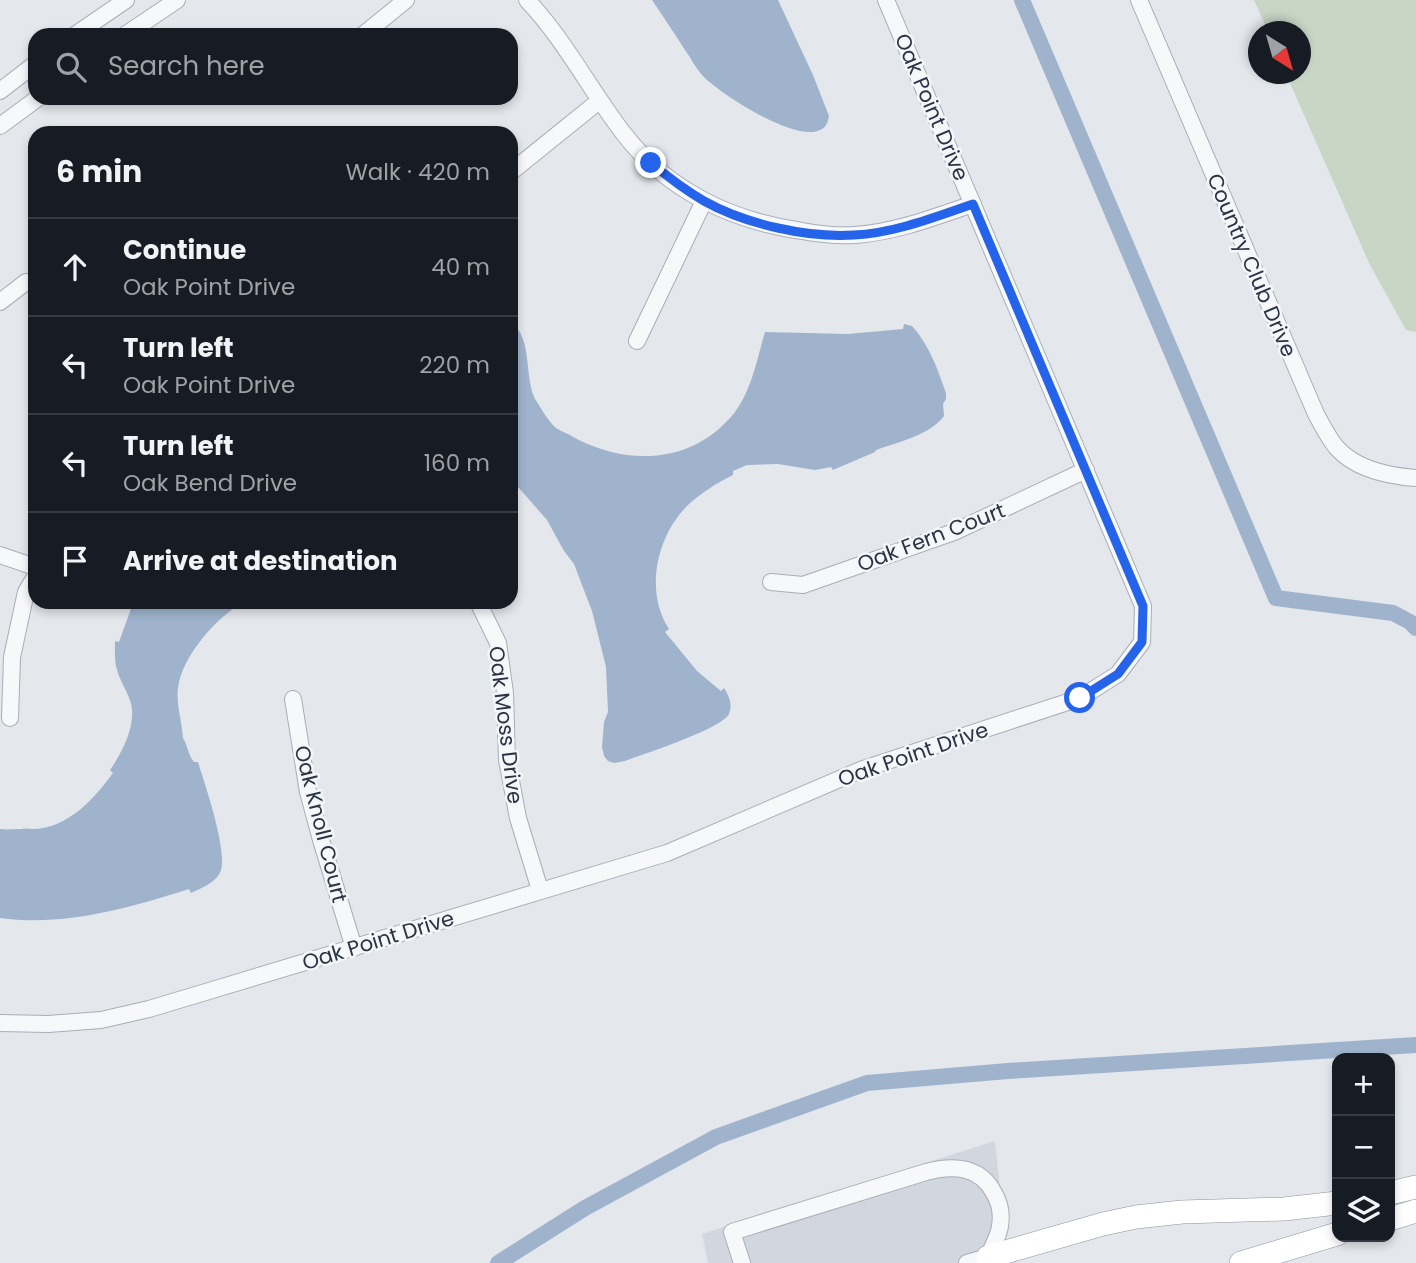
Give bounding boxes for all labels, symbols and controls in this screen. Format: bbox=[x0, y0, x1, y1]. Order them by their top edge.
north arrow bbox=[1248, 21, 1311, 84]
search box bbox=[28, 28, 518, 105]
street label: Oak Point Drive bbox=[888, 29, 976, 185]
icon: search bbox=[52, 48, 90, 86]
text: Search here bbox=[108, 48, 265, 84]
route end bbox=[635, 147, 666, 178]
text: 6 min bbox=[56, 150, 142, 193]
text: Walk · 420 m bbox=[345, 156, 490, 188]
street label: Country Club Drive bbox=[1200, 169, 1304, 361]
text: Continue bbox=[123, 232, 246, 268]
icon: ahead bbox=[56, 248, 94, 286]
text: 40 m bbox=[431, 251, 490, 283]
text: Oak Point Drive bbox=[123, 271, 295, 303]
text: Turn left bbox=[123, 330, 234, 366]
icon: left bbox=[56, 346, 94, 384]
text: 220 m bbox=[419, 349, 490, 381]
text: Oak Point Drive bbox=[123, 369, 295, 401]
text: Turn left bbox=[123, 428, 234, 464]
icon: left bbox=[56, 444, 94, 482]
text: 160 m bbox=[424, 447, 490, 479]
text: Oak Bend Drive bbox=[123, 467, 297, 499]
street label: Oak Fern Court bbox=[853, 495, 1009, 579]
icon: arrive bbox=[56, 542, 94, 580]
text: Arrive at destination bbox=[123, 543, 398, 579]
street label: Oak Moss Drive bbox=[482, 644, 530, 806]
route start bbox=[1064, 682, 1095, 713]
street label: Oak Point Drive bbox=[834, 715, 992, 793]
street label: Oak Knoll Court bbox=[287, 742, 355, 906]
street label: Oak Point Drive bbox=[299, 903, 457, 977]
map controls bbox=[1332, 1053, 1395, 1242]
button: + bbox=[1332, 1053, 1395, 1116]
button: − bbox=[1332, 1116, 1395, 1179]
button: layers bbox=[1332, 1179, 1395, 1242]

